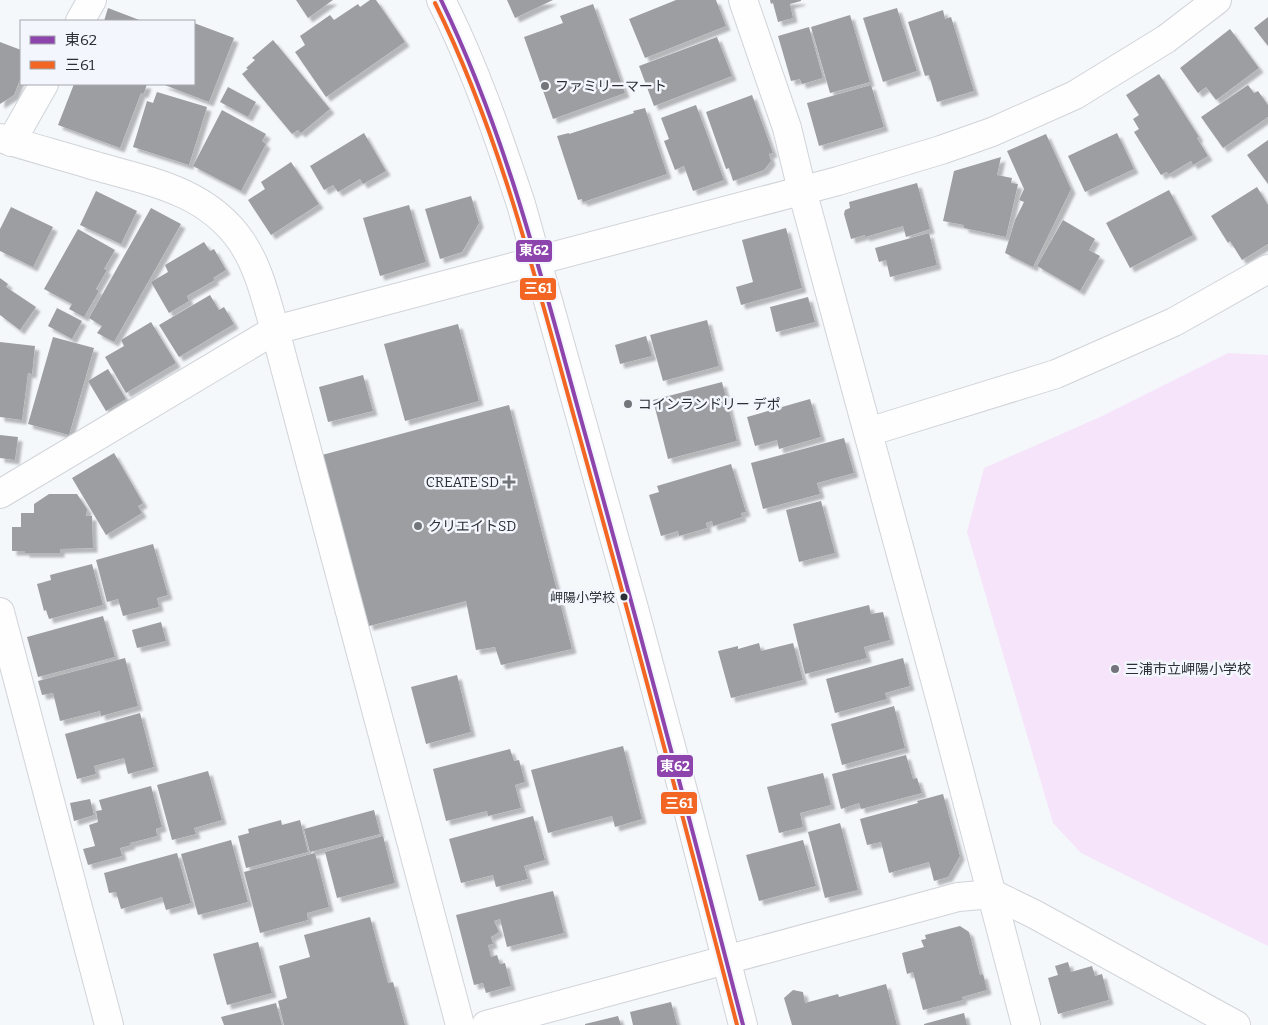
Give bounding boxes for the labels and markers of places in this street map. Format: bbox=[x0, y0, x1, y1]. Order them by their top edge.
place label: ファミリーマート bbox=[555, 78, 667, 95]
marker: ファミリーマート bbox=[539, 80, 551, 92]
place label: コインランドリー デポ bbox=[638, 396, 781, 413]
marker: コインランドリー デポ bbox=[622, 398, 634, 410]
place label: CREATE SD bbox=[426, 474, 499, 491]
marker: CREATE SD bbox=[503, 476, 515, 488]
place label: クリエイトSD bbox=[428, 518, 516, 535]
marker: クリエイトSD bbox=[412, 520, 424, 532]
place label: 岬陽小学校 bbox=[550, 590, 615, 605]
marker: 岬陽小学校 bbox=[619, 592, 629, 602]
place label: 三浦市立岬陽小学校 bbox=[1125, 661, 1251, 678]
marker: 三浦市立岬陽小学校 bbox=[1109, 663, 1121, 675]

